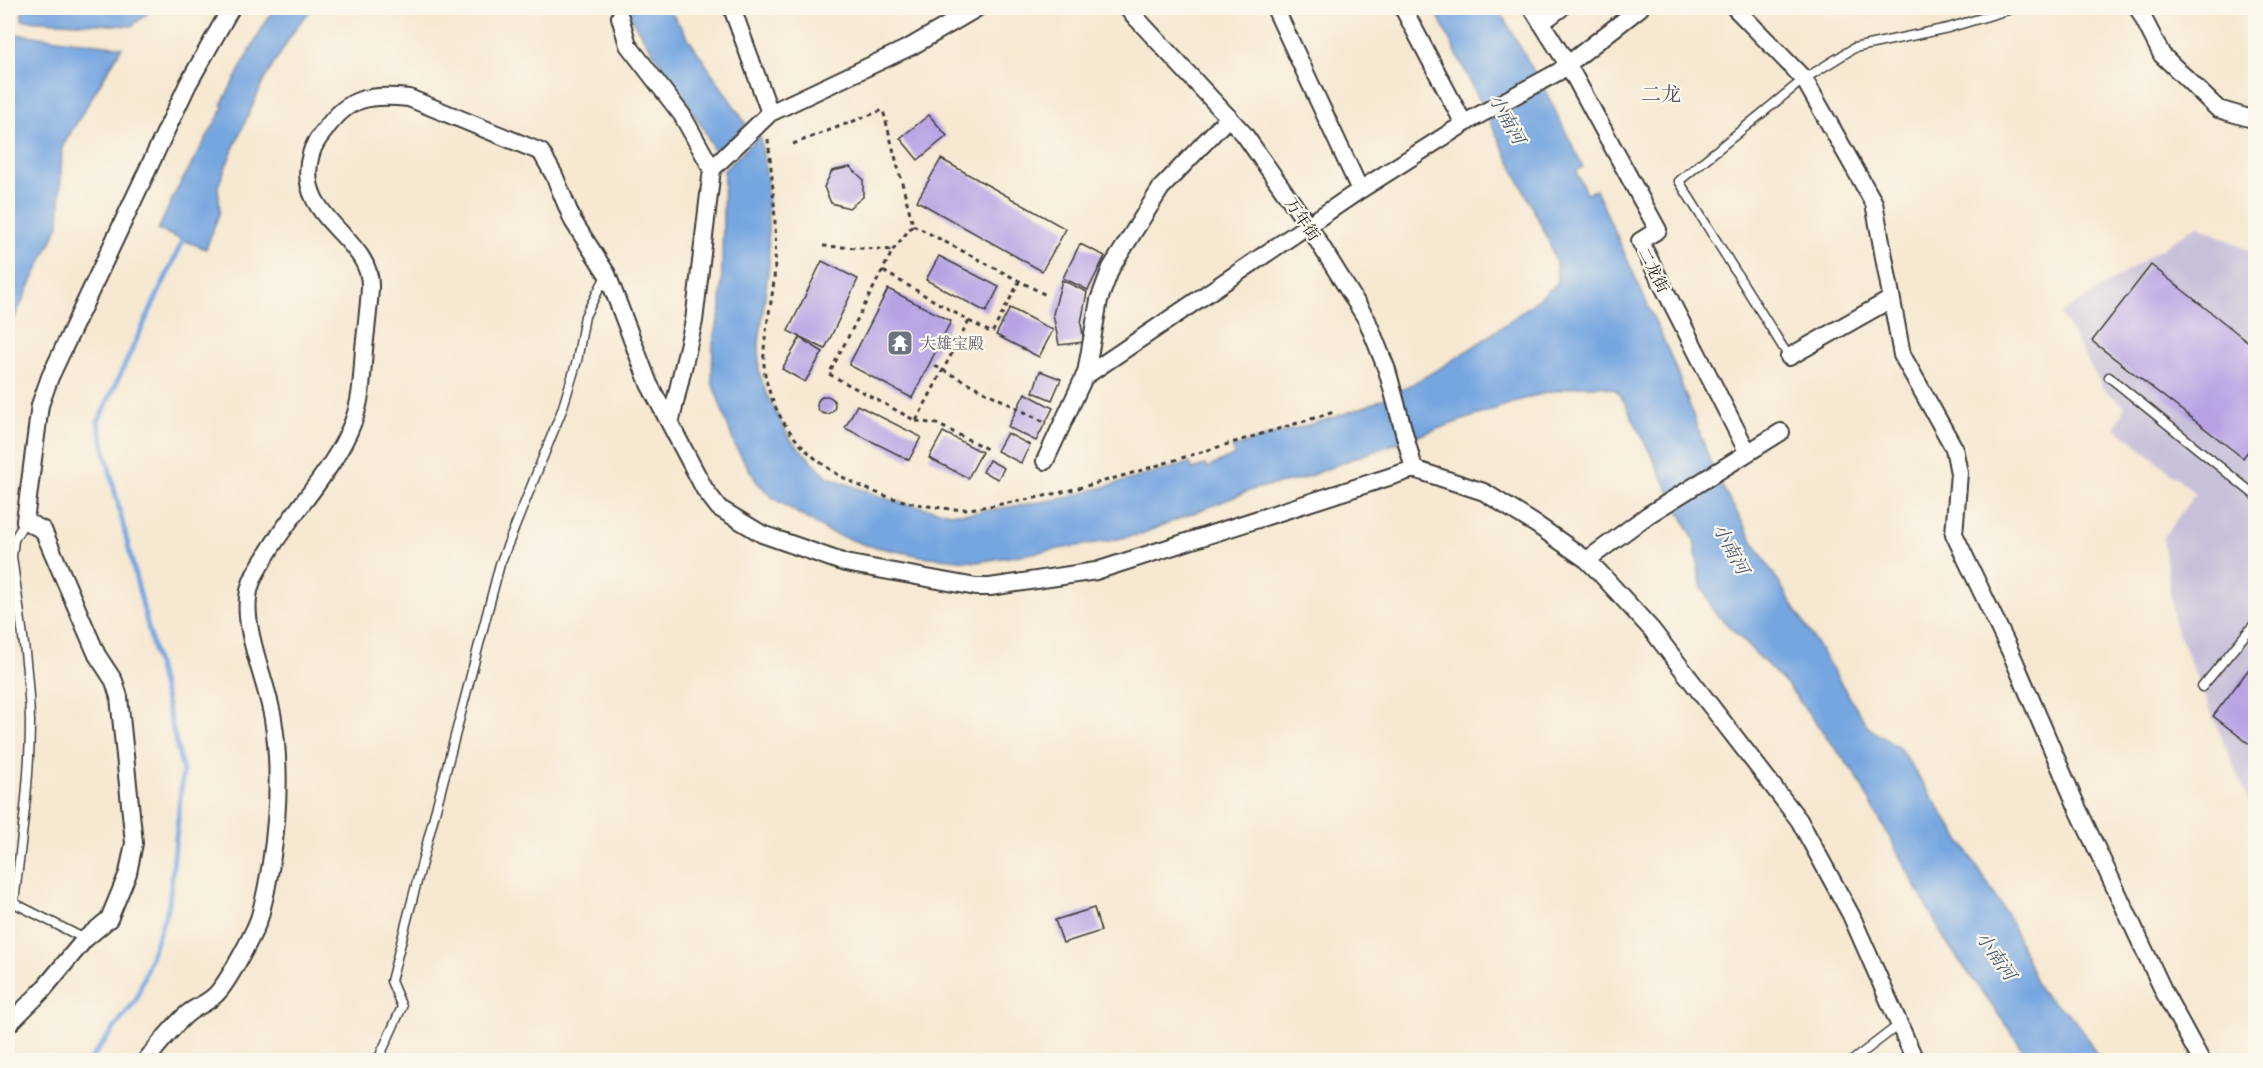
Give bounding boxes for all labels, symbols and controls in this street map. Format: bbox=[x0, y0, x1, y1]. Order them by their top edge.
district label: 二龙 bbox=[1641, 83, 1681, 106]
water label: 小南河 bbox=[1484, 91, 1530, 151]
street label: 万年街 bbox=[1281, 194, 1324, 244]
street label: 二龙街 bbox=[1634, 245, 1673, 296]
temple icon: 大雄宝殿 bbox=[885, 328, 915, 358]
place label: 大雄宝殿 bbox=[920, 334, 984, 353]
water label: 小南河 bbox=[1709, 520, 1754, 581]
water label: 小南河 bbox=[1972, 928, 2021, 987]

